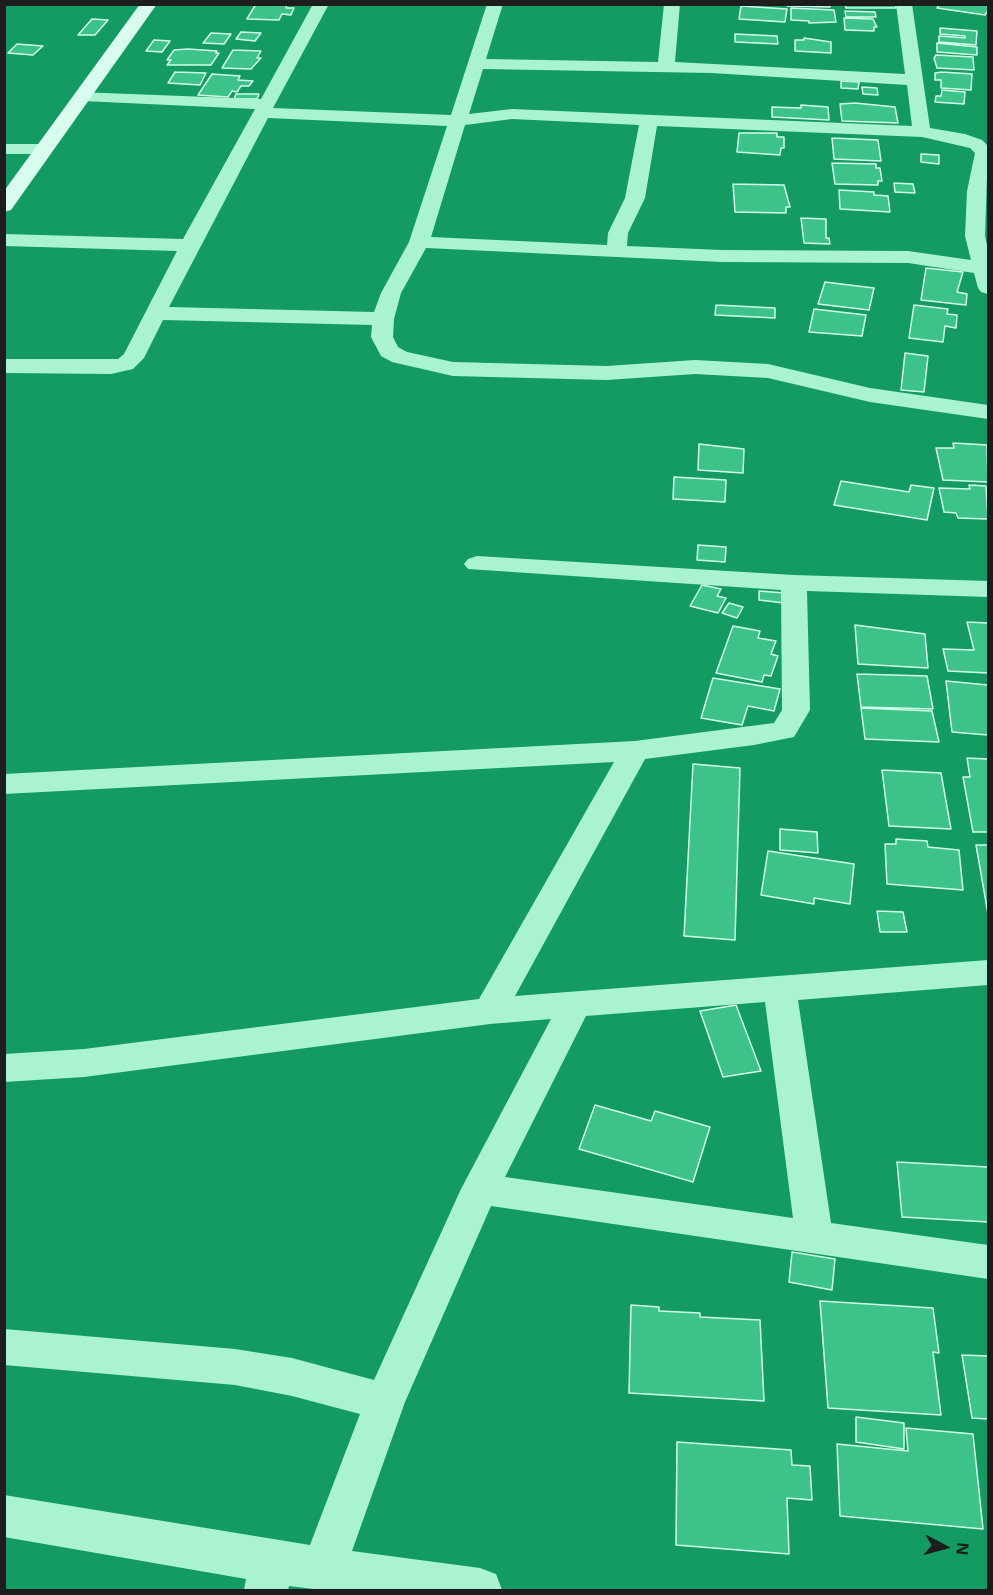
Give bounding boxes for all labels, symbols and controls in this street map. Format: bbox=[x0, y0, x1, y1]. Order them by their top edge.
north arrow bbox=[915, 1517, 975, 1577]
text: N bbox=[951, 1541, 975, 1556]

